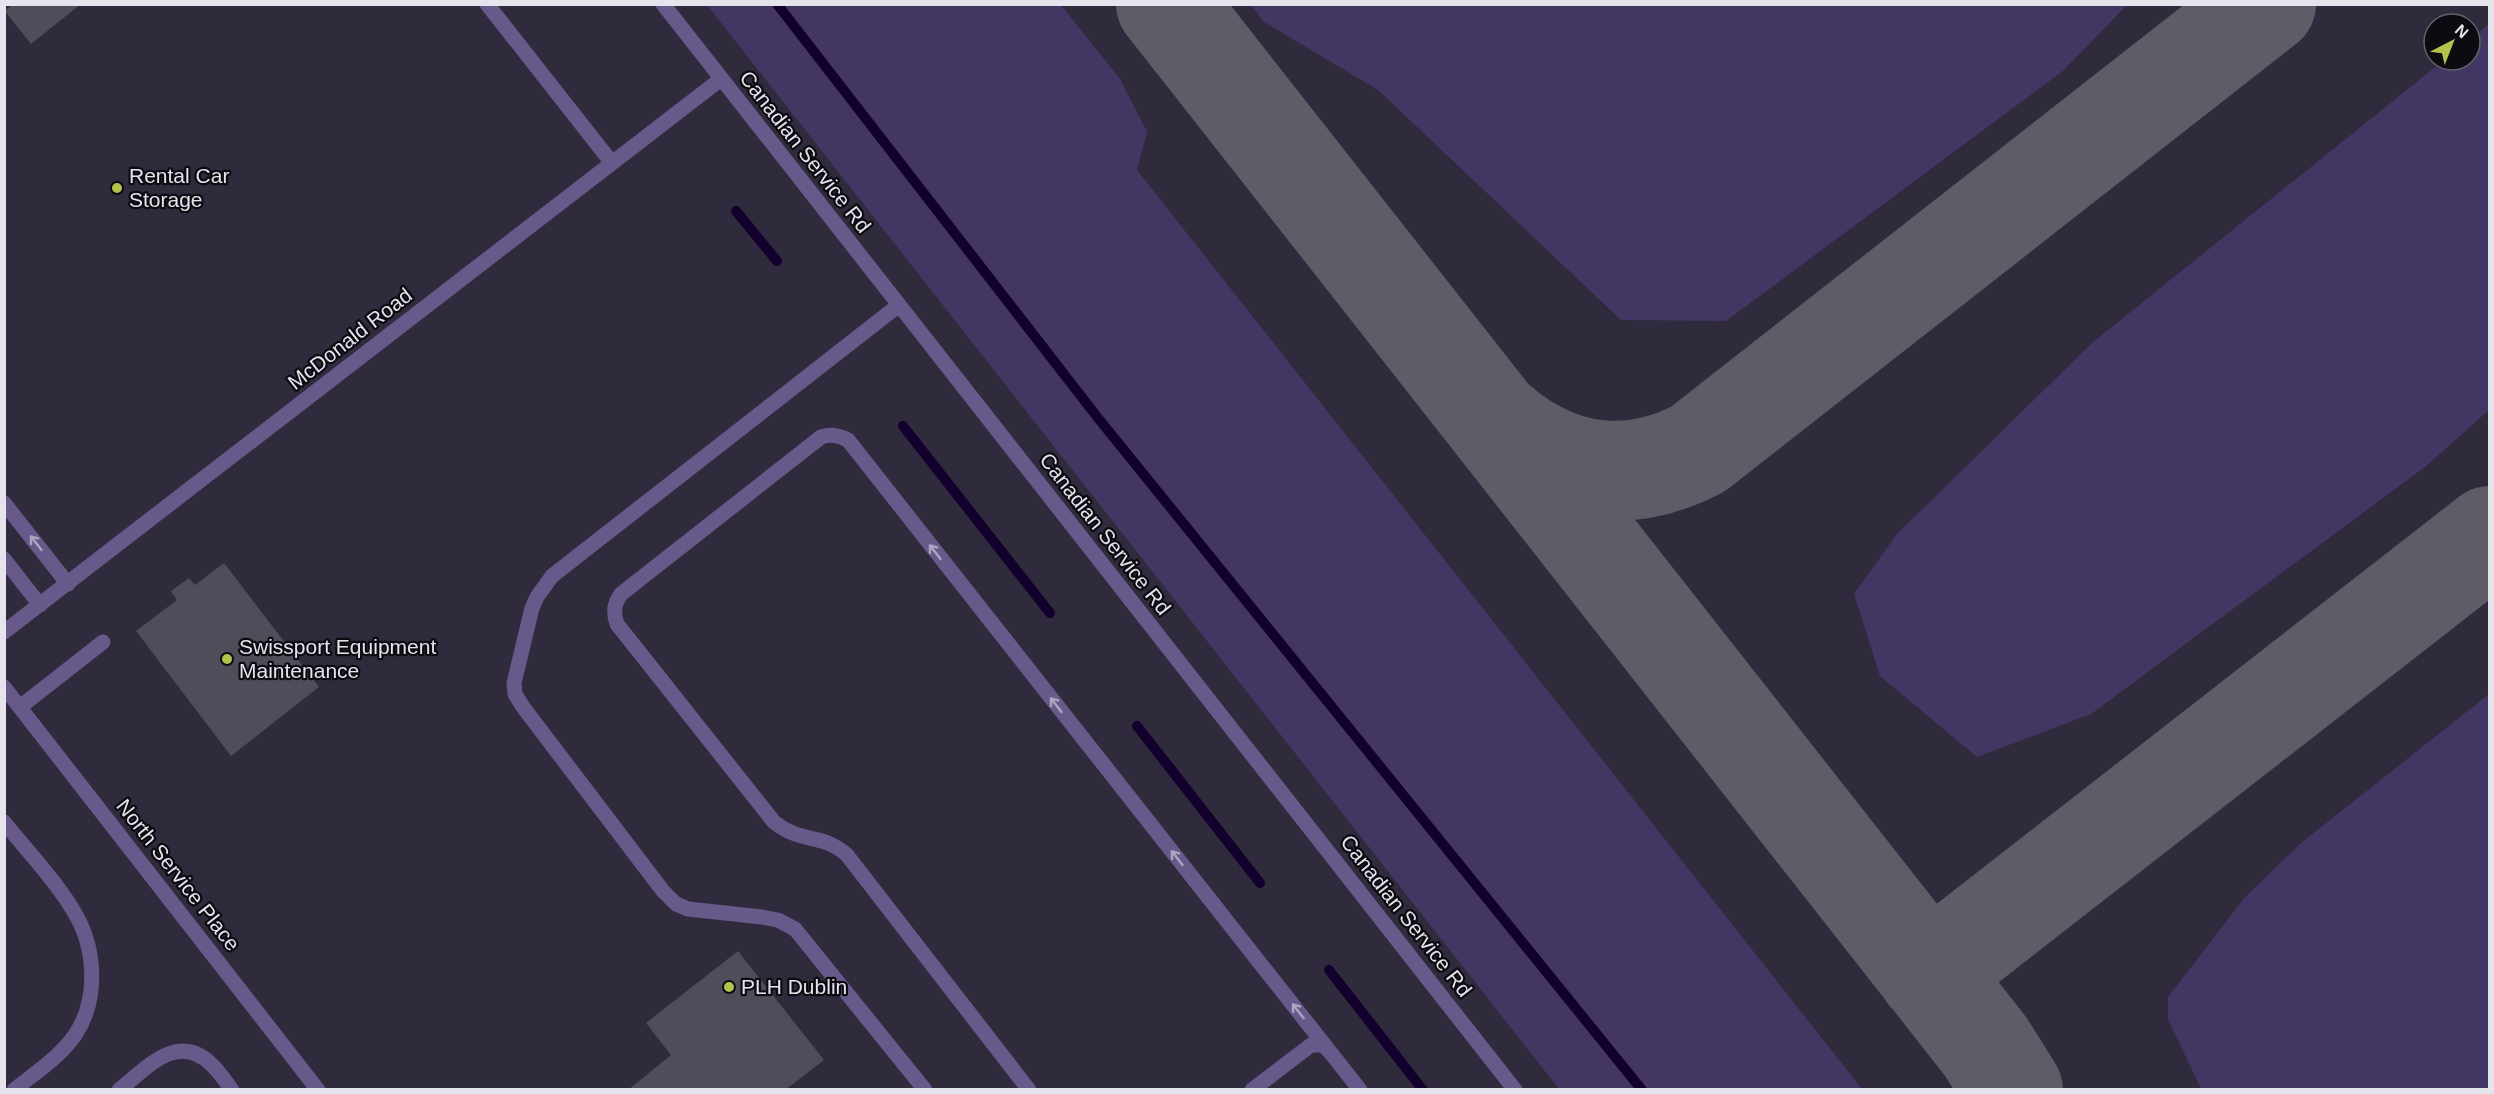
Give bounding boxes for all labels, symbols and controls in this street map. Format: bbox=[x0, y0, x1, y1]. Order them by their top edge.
north arrow bbox=[2422, 12, 2482, 72]
text: N bbox=[2452, 21, 2472, 41]
street label: Canadian Service Rd bbox=[735, 66, 876, 237]
place label: Rental Car Storage bbox=[129, 164, 229, 211]
marker: Rental Car Storage bbox=[110, 181, 124, 195]
street label: McDonald Road bbox=[283, 283, 416, 394]
street label: Canadian Service Rd bbox=[1035, 448, 1176, 619]
one-way arrow bbox=[30, 536, 42, 552]
one-way arrow bbox=[929, 544, 942, 560]
place label: Swissport Equipment Maintenance bbox=[239, 635, 436, 682]
marker: Swissport Equipment Maintenance bbox=[220, 652, 234, 666]
one-way arrow bbox=[1050, 697, 1063, 713]
street label: North Service Place bbox=[112, 794, 245, 955]
street label: Canadian Service Rd bbox=[1336, 830, 1477, 1001]
one-way arrow bbox=[1171, 850, 1184, 866]
place label: PLH Dublin bbox=[741, 975, 847, 998]
marker: PLH Dublin bbox=[722, 980, 736, 994]
one-way arrow bbox=[1291, 1003, 1304, 1019]

